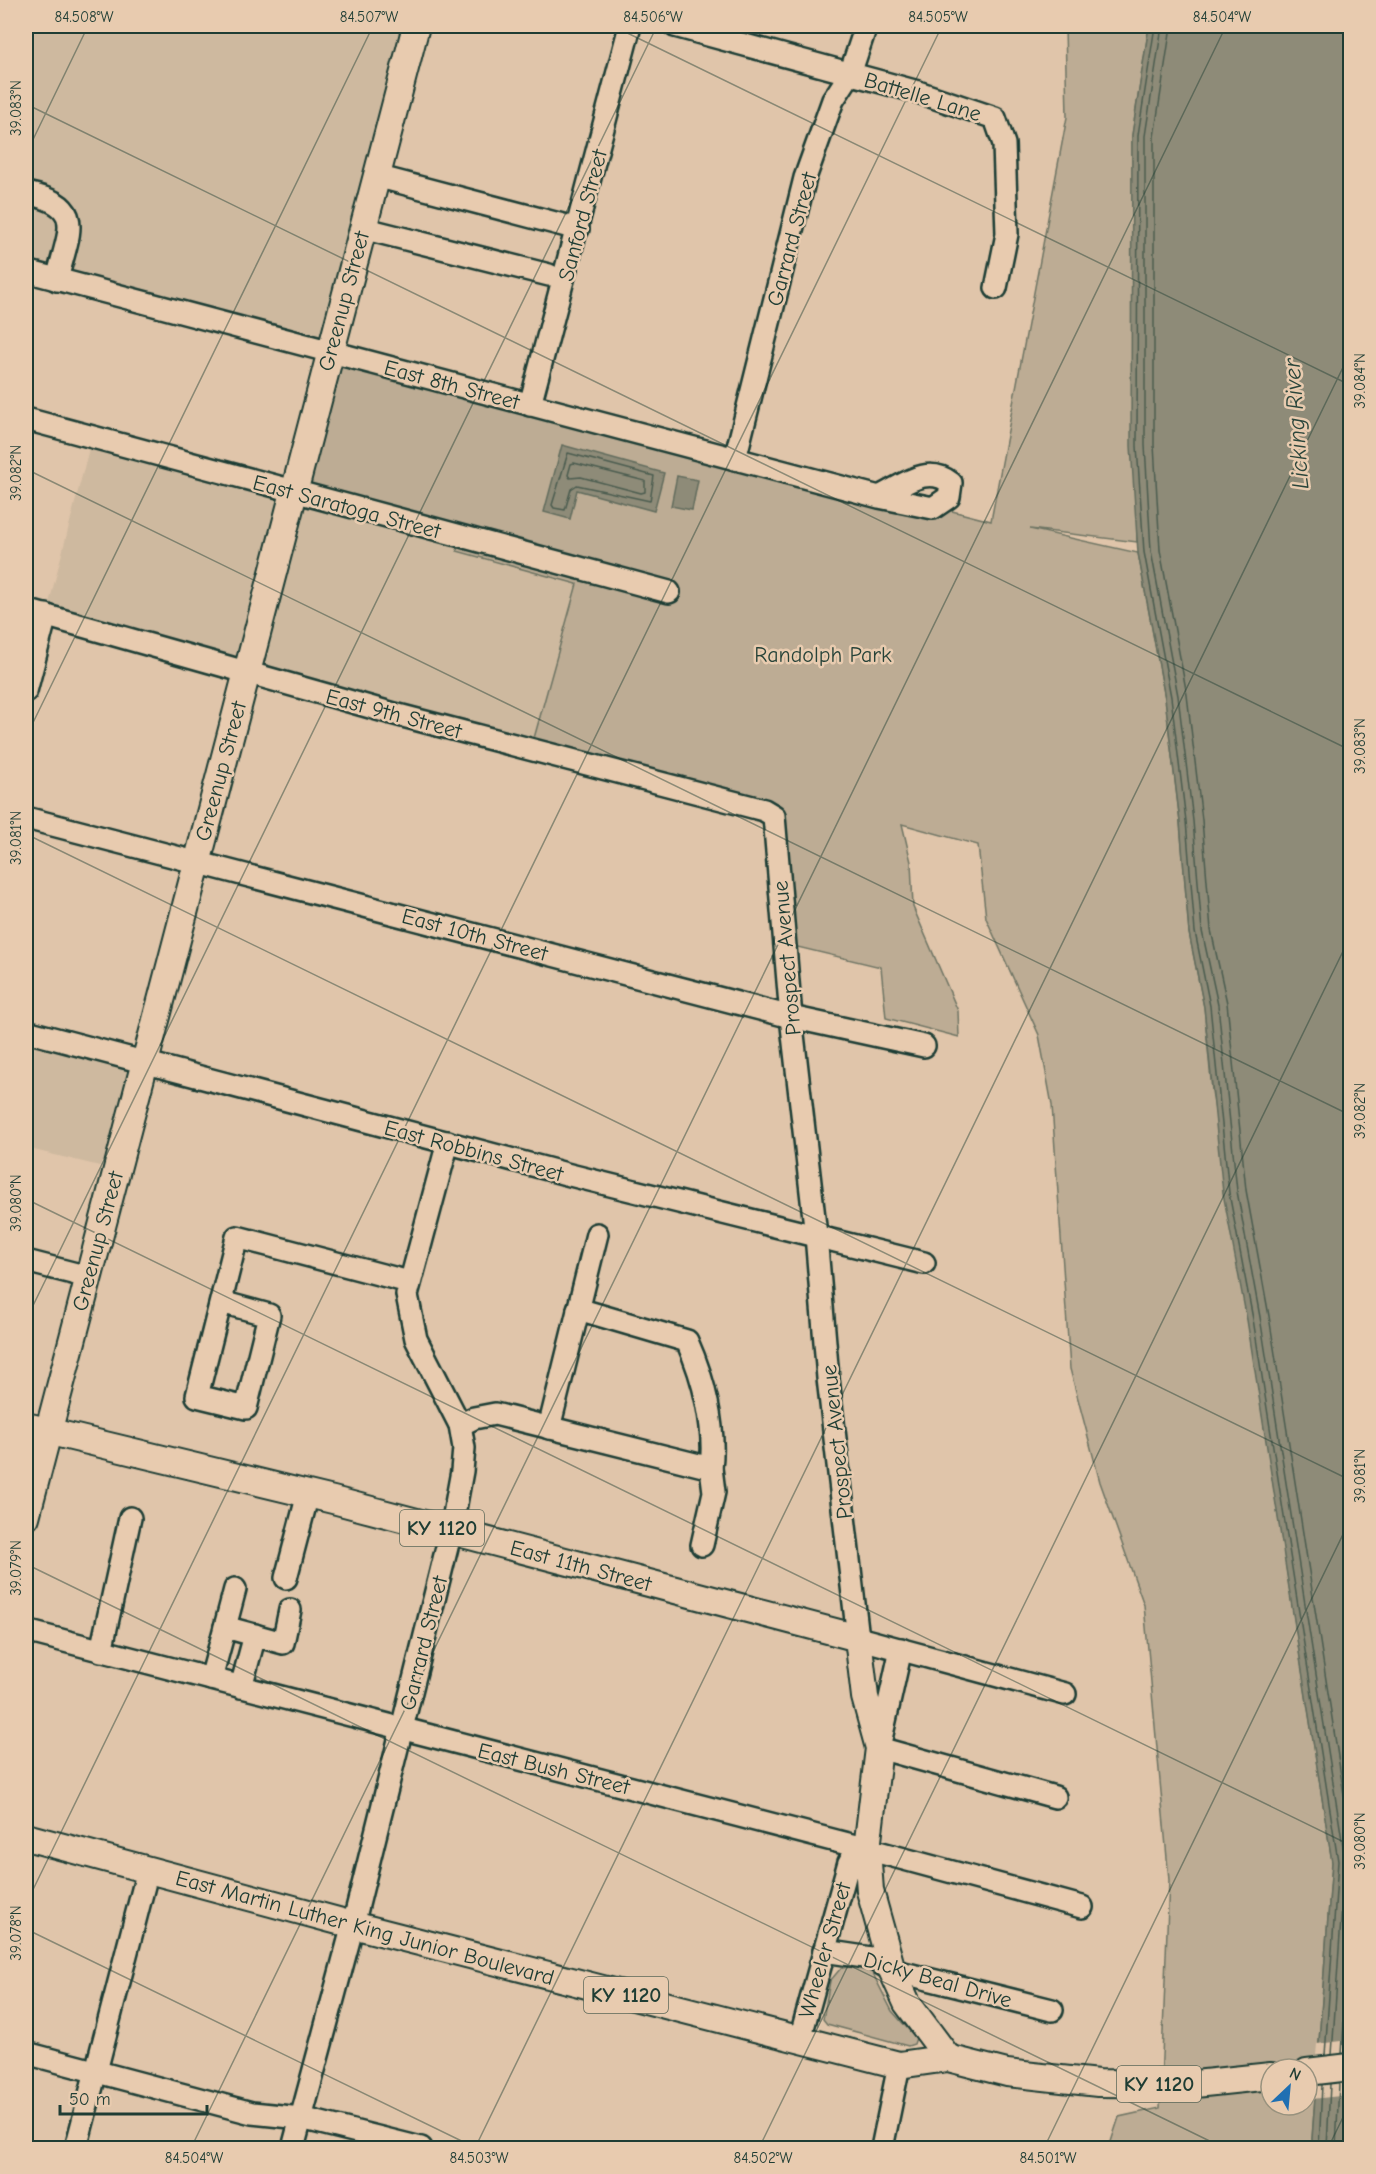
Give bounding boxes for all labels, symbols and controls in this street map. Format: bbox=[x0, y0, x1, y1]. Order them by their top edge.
text: 84.508°W bbox=[55, 8, 113, 26]
text: 84.507°W bbox=[340, 8, 398, 26]
text: 84.506°W bbox=[623, 8, 683, 26]
text: 84.505°W bbox=[908, 8, 968, 26]
text: 84.504°W bbox=[1193, 8, 1251, 26]
street label: Battelle Lane bbox=[861, 67, 984, 127]
text: 39.083°N bbox=[7, 80, 25, 136]
street label: Sanford Street bbox=[553, 146, 613, 284]
street label: Garrard Street bbox=[762, 169, 823, 309]
street label: Greenup Street bbox=[313, 228, 375, 374]
text: 39.084°N bbox=[1351, 353, 1369, 409]
street label: East 8th Street bbox=[381, 354, 523, 416]
water label: Licking River bbox=[1277, 356, 1315, 490]
text: 39.082°N bbox=[7, 445, 25, 501]
street label: East Saratoga Street bbox=[250, 469, 444, 545]
park label: Randolph Park bbox=[754, 642, 892, 668]
street label: East 9th Street bbox=[323, 683, 465, 745]
street label: Greenup Street bbox=[190, 698, 252, 844]
text: 39.083°N bbox=[1351, 718, 1369, 774]
text: 39.081°N bbox=[7, 811, 25, 865]
street label: Prospect Avenue bbox=[767, 879, 807, 1036]
street label: East 10th Street bbox=[399, 903, 551, 967]
text: 39.082°N bbox=[1351, 1083, 1369, 1139]
street label: East Robbins Street bbox=[381, 1115, 567, 1188]
street label: Greenup Street bbox=[67, 1168, 129, 1314]
text: 39.080°N bbox=[7, 1174, 25, 1232]
street label: Prospect Avenue bbox=[816, 1363, 858, 1520]
text: 39.081°N bbox=[1351, 1449, 1369, 1503]
road number: KY 1120 bbox=[400, 1510, 484, 1546]
street label: East 11th Street bbox=[507, 1535, 655, 1598]
text: 39.079°N bbox=[7, 1540, 25, 1596]
street label: Garrard Street bbox=[395, 1573, 453, 1713]
street label: East Bush Street bbox=[475, 1738, 633, 1801]
text: 39.080°N bbox=[1351, 1812, 1369, 1870]
street label: East Martin Luther King Junior Boulevard bbox=[173, 1865, 557, 1991]
street label: Wheeler Street bbox=[793, 1879, 857, 2021]
text: 39.078°N bbox=[7, 1905, 25, 1961]
street label: Dicky Beal Drive bbox=[861, 1946, 1015, 2014]
road number: KY 1120 bbox=[584, 1977, 668, 2013]
north arrow bbox=[1259, 2057, 1319, 2117]
text: N bbox=[1287, 2064, 1304, 2085]
road number: KY 1120 bbox=[1117, 2066, 1201, 2102]
scale bar bbox=[60, 2078, 207, 2116]
text: 50 m bbox=[69, 2089, 111, 2110]
text: 84.504°W bbox=[165, 2149, 223, 2167]
text: 84.503°W bbox=[450, 2149, 508, 2167]
text: 84.502°W bbox=[733, 2149, 793, 2167]
text: 84.501°W bbox=[1019, 2149, 1077, 2167]

